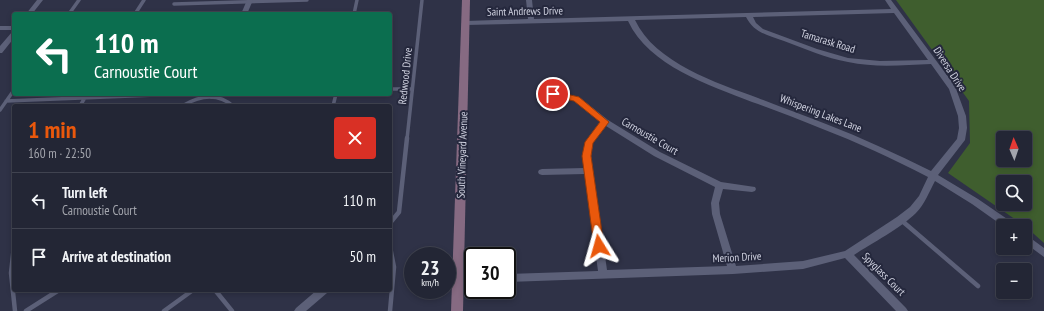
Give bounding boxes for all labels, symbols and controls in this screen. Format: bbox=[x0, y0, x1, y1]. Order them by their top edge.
street label: Saint Andrews Drive bbox=[487, 3, 564, 19]
text: 110 m bbox=[94, 24, 158, 61]
street label: Tamarask Road bbox=[799, 26, 857, 56]
icon: left bbox=[28, 28, 80, 80]
street label: Diversa Drive bbox=[930, 44, 970, 94]
street label: Redwood Drive bbox=[395, 46, 415, 105]
text: Carnoustie Court bbox=[94, 60, 197, 83]
pin bbox=[536, 77, 570, 111]
icon: arrive bbox=[542, 83, 564, 105]
street label: Whispering Lakes Lane bbox=[778, 91, 864, 135]
street label: South Vineyard Avenue bbox=[453, 111, 471, 199]
text: 1 min bbox=[28, 114, 76, 145]
street label: Carnoustie Court bbox=[619, 114, 681, 158]
button: close bbox=[334, 117, 376, 159]
north arrow bbox=[996, 131, 1032, 167]
map controls bbox=[996, 131, 1032, 299]
text: 160 m · 22:50 bbox=[28, 145, 91, 162]
button: search bbox=[996, 175, 1032, 211]
text: Turn left bbox=[62, 183, 107, 202]
icon: left bbox=[28, 190, 50, 212]
text: 110 m bbox=[343, 191, 376, 210]
text: Carnoustie Court bbox=[62, 202, 137, 219]
button: + bbox=[996, 219, 1032, 255]
position arrow bbox=[578, 225, 620, 267]
icon: arrive bbox=[28, 246, 50, 268]
text: Arrive at destination bbox=[62, 247, 171, 266]
text: 50 m bbox=[350, 247, 376, 266]
speed limit sign: 30 bbox=[464, 247, 516, 299]
street label: Merion Drive bbox=[712, 249, 762, 265]
street label: Spyglass Court bbox=[859, 249, 909, 299]
text: 23 bbox=[420, 255, 440, 281]
button: − bbox=[996, 263, 1032, 299]
text: km/h bbox=[421, 276, 439, 289]

